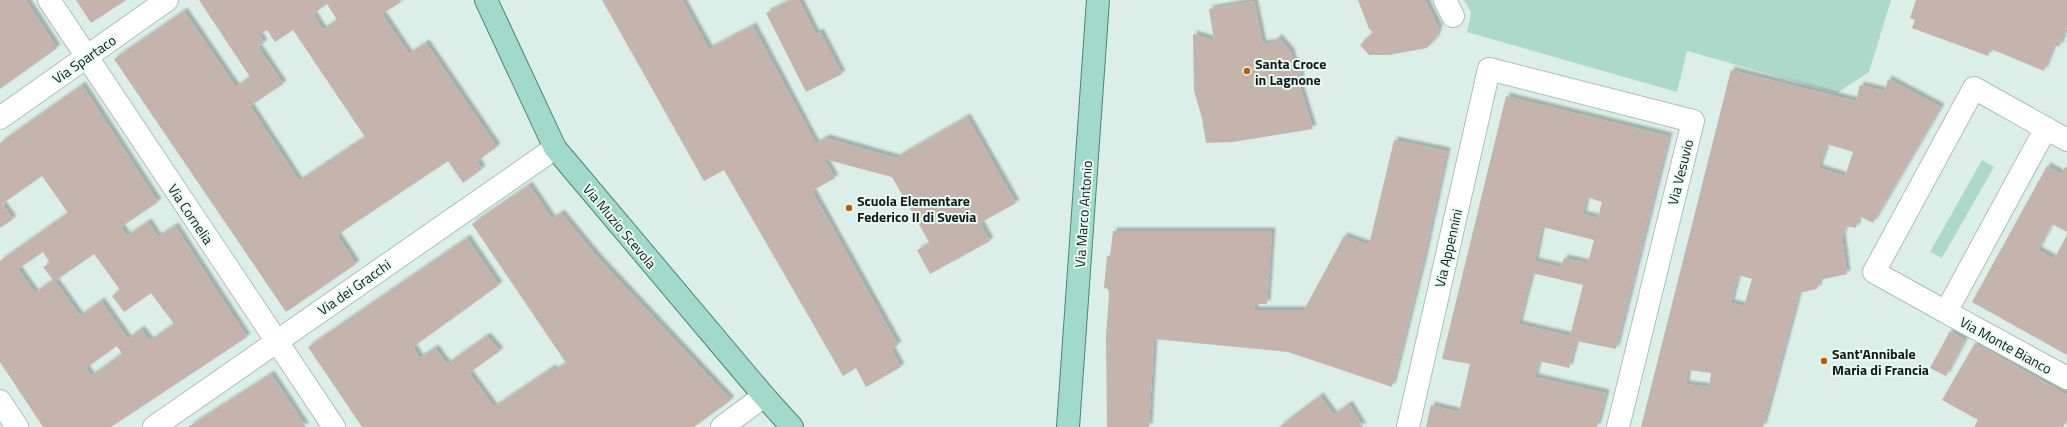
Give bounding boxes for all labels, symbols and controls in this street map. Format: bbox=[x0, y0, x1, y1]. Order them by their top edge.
street label: Via Spartaco bbox=[48, 29, 120, 89]
place label: Santa Croce in Lagnone bbox=[1255, 53, 1326, 90]
marker: Santa Croce in Lagnone bbox=[1242, 66, 1252, 76]
street label: Via Vesuvio bbox=[1662, 137, 1698, 207]
street label: Via Marco Antonio bbox=[1069, 160, 1097, 268]
street label: Via Muzio Scevola bbox=[578, 179, 662, 273]
street label: Via Cornelia bbox=[163, 180, 219, 248]
place label: Scuola Elementare Federico II di Svevia bbox=[857, 190, 976, 227]
marker: Scuola Elementare Federico II di Svevia bbox=[844, 203, 854, 213]
street label: Via Appennini bbox=[1429, 207, 1467, 289]
street label: Via dei Gracchi bbox=[313, 254, 395, 320]
street label: Via Monte Bianco bbox=[1956, 311, 2056, 379]
place label: Sant'Annibale Maria di Francia bbox=[1832, 343, 1929, 380]
marker: Sant'Annibale Maria di Francia bbox=[1819, 356, 1829, 366]

